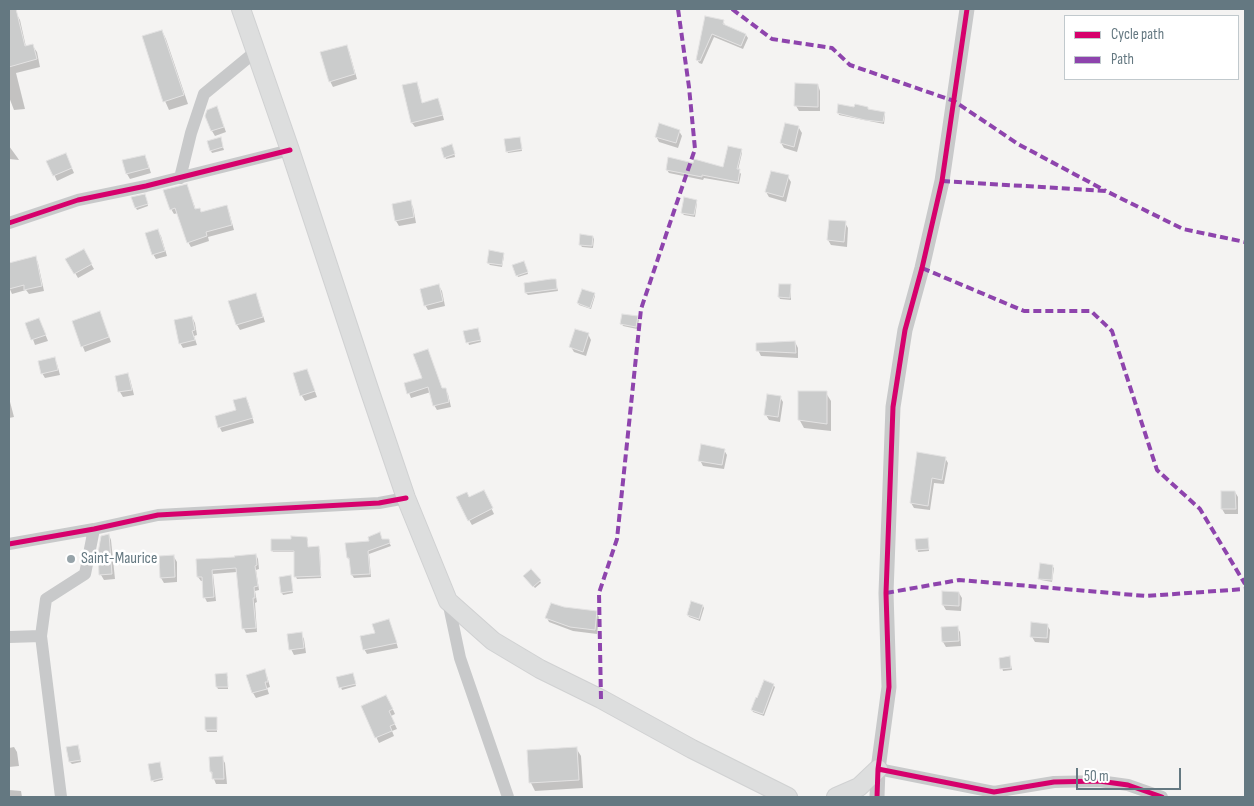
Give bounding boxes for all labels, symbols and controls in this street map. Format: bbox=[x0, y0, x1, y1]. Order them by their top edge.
legend bbox=[1064, 15, 1239, 80]
text: Cycle path bbox=[1111, 25, 1164, 44]
text: Path bbox=[1111, 50, 1134, 69]
place label: Saint-Maurice bbox=[81, 549, 157, 569]
marker: Saint-Maurice bbox=[65, 553, 77, 565]
scale bar bbox=[1079, 758, 1184, 790]
text: 50 m bbox=[1084, 767, 1109, 786]

